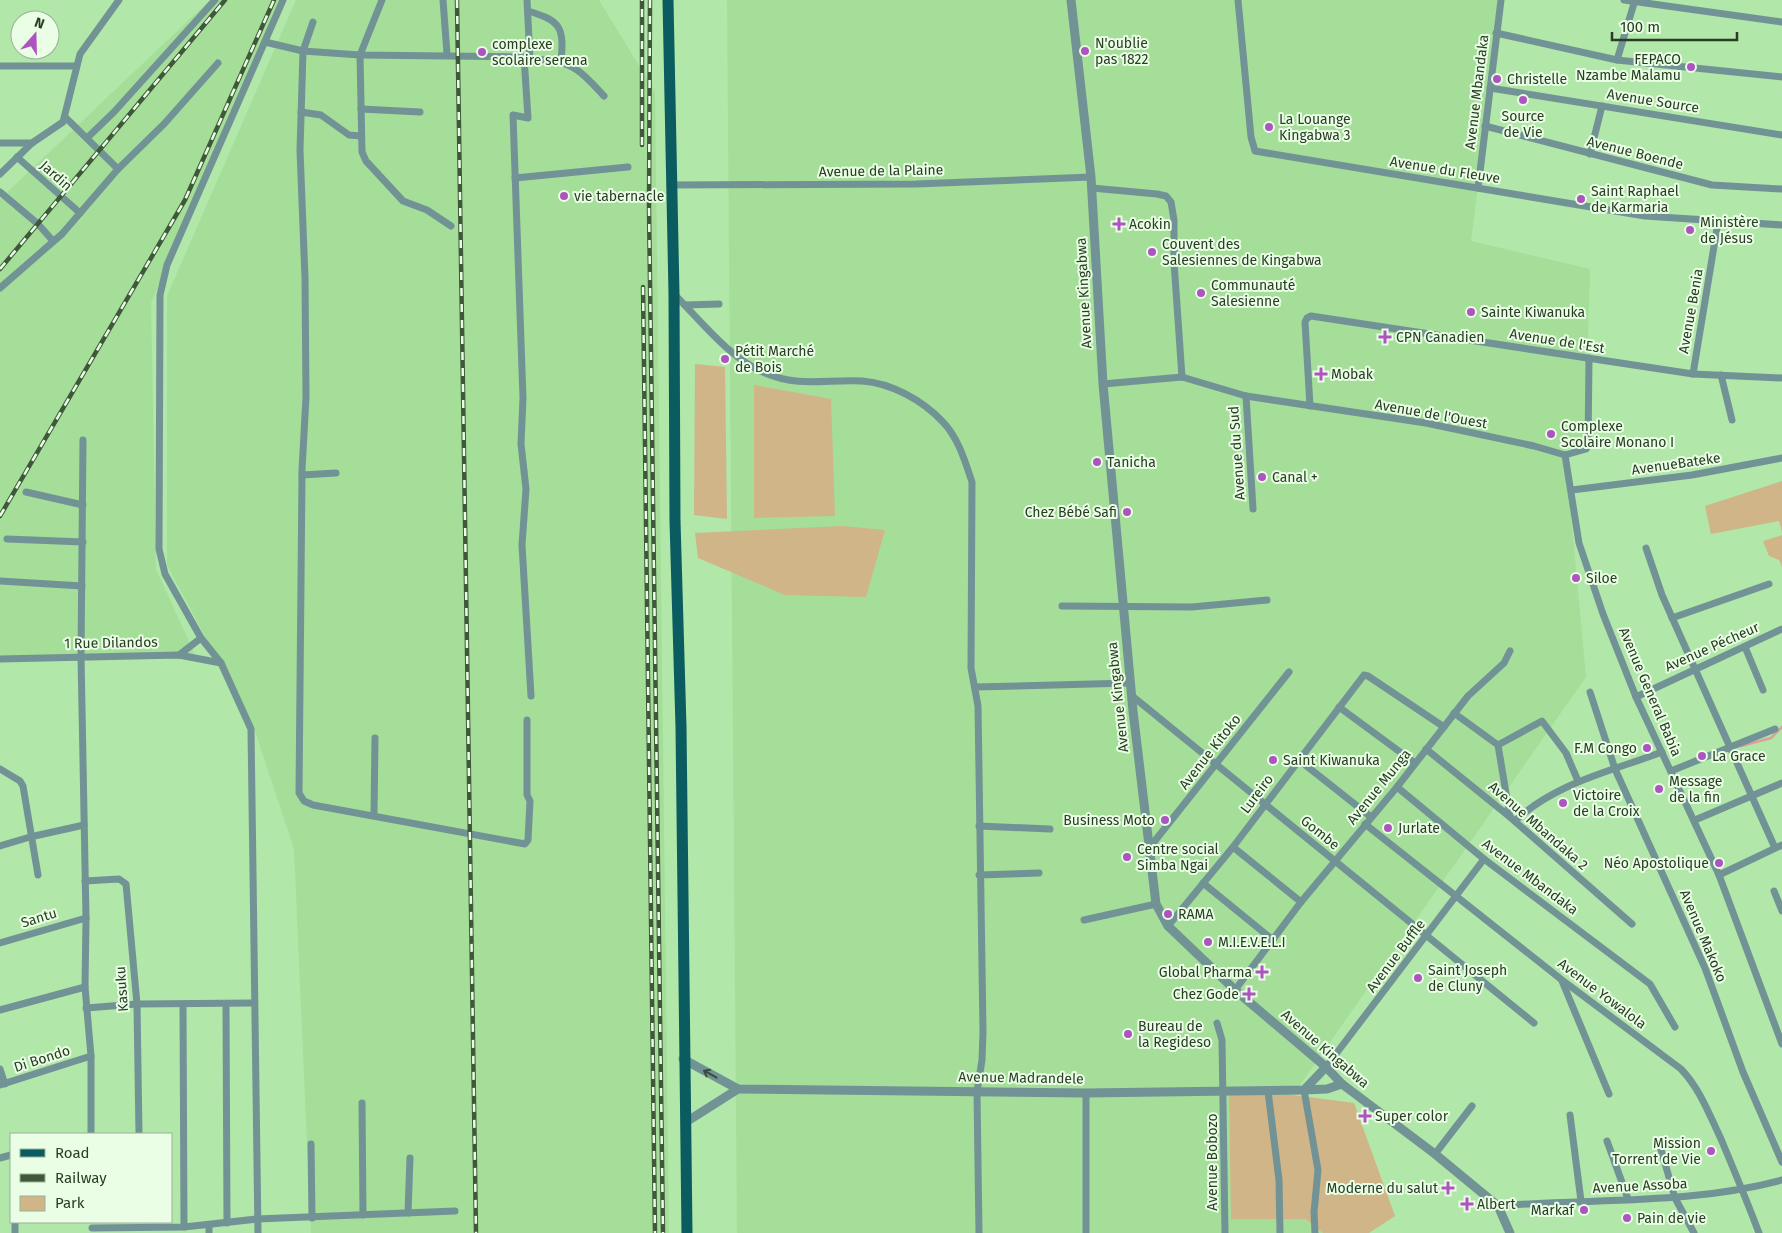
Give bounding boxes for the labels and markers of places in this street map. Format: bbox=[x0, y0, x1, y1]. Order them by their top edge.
place label: N'oublie pas 1822 bbox=[1095, 35, 1148, 68]
place label: complexe scolaire serena bbox=[492, 36, 588, 69]
marker: N'oublie pas 1822 bbox=[1079, 45, 1091, 57]
marker: complexe scolaire serena bbox=[476, 46, 488, 58]
place label: FEPACO Nzambe Malamu bbox=[1576, 51, 1681, 84]
marker: FEPACO Nzambe Malamu bbox=[1685, 61, 1697, 73]
place label: Christelle bbox=[1507, 71, 1567, 88]
marker: Christelle bbox=[1491, 73, 1503, 85]
marker: Source de Vie bbox=[1517, 94, 1529, 106]
place label: Source de Vie bbox=[1502, 108, 1544, 141]
place label: La Louange Kingabwa 3 bbox=[1279, 111, 1351, 144]
marker: La Louange Kingabwa 3 bbox=[1263, 121, 1275, 133]
place label: Saint Raphael de Karmaria bbox=[1591, 183, 1679, 216]
place label: vie tabernacle bbox=[574, 188, 664, 205]
marker: vie tabernacle bbox=[558, 190, 570, 202]
marker: Saint Raphael de Karmaria bbox=[1575, 193, 1587, 205]
place label: Ministère de Jésus bbox=[1700, 214, 1759, 247]
place label: Acokin bbox=[1129, 216, 1171, 233]
marker: Acokin bbox=[1113, 218, 1125, 230]
marker: Ministère de Jésus bbox=[1684, 224, 1696, 236]
place label: Couvent des Salesiennes de Kingabwa bbox=[1162, 236, 1322, 269]
marker: Couvent des Salesiennes de Kingabwa bbox=[1146, 246, 1158, 258]
place label: Communauté Salesienne bbox=[1211, 277, 1295, 310]
marker: Communauté Salesienne bbox=[1195, 287, 1207, 299]
place label: Sainte Kiwanuka bbox=[1481, 304, 1585, 321]
marker: Sainte Kiwanuka bbox=[1465, 306, 1477, 318]
place label: CPN Canadien bbox=[1396, 329, 1485, 346]
marker: CPN Canadien bbox=[1378, 330, 1392, 344]
place label: Pétit Marché de Bois bbox=[735, 343, 814, 376]
marker: Pétit Marché de Bois bbox=[719, 353, 731, 365]
place label: Mobak bbox=[1331, 366, 1374, 383]
marker: Mobak bbox=[1315, 368, 1327, 380]
place label: Complexe Scolaire Monano I bbox=[1561, 418, 1674, 451]
marker: Complexe Scolaire Monano I bbox=[1545, 428, 1557, 440]
place label: Tanicha bbox=[1107, 454, 1156, 471]
marker: Tanicha bbox=[1091, 456, 1103, 468]
place label: Canal + bbox=[1272, 469, 1318, 486]
marker: Canal + bbox=[1256, 471, 1268, 483]
place label: Chez Bébé Safi bbox=[1025, 504, 1117, 521]
marker: Chez Bébé Safi bbox=[1121, 506, 1133, 518]
place label: Siloe bbox=[1586, 570, 1617, 587]
marker: Siloe bbox=[1570, 572, 1582, 584]
place label: F.M Congo bbox=[1574, 740, 1637, 757]
marker: F.M Congo bbox=[1641, 742, 1653, 754]
place label: La Grace bbox=[1712, 748, 1766, 765]
marker: La Grace bbox=[1696, 750, 1708, 762]
place label: Saint Kiwanuka bbox=[1283, 752, 1380, 769]
marker: Saint Kiwanuka bbox=[1267, 754, 1279, 766]
place label: Message de la fin bbox=[1669, 773, 1722, 806]
marker: Message de la fin bbox=[1653, 783, 1665, 795]
place label: Victoire de la Croix bbox=[1573, 787, 1640, 820]
marker: Victoire de la Croix bbox=[1557, 797, 1569, 809]
place label: Business Moto bbox=[1063, 812, 1155, 829]
marker: Business Moto bbox=[1159, 814, 1171, 826]
place label: Jurlate bbox=[1398, 820, 1440, 837]
marker: Jurlate bbox=[1382, 822, 1394, 834]
place label: Centre social Simba Ngai bbox=[1137, 841, 1219, 874]
marker: Centre social Simba Ngai bbox=[1121, 851, 1133, 863]
place label: Néo Apostolique bbox=[1604, 855, 1709, 872]
marker: Néo Apostolique bbox=[1713, 857, 1725, 869]
place label: RAMA bbox=[1178, 906, 1213, 923]
marker: RAMA bbox=[1162, 908, 1174, 920]
place label: M.I.E.V.E.L.I bbox=[1218, 934, 1286, 951]
marker: M.I.E.V.E.L.I bbox=[1202, 936, 1214, 948]
place label: Saint Joseph de Cluny bbox=[1428, 962, 1507, 995]
place label: Global Pharma bbox=[1159, 964, 1252, 981]
marker: Global Pharma bbox=[1256, 966, 1268, 978]
marker: Saint Joseph de Cluny bbox=[1412, 972, 1424, 984]
place label: Chez Gode bbox=[1173, 986, 1239, 1003]
marker: Chez Gode bbox=[1243, 988, 1255, 1000]
place label: Bureau de la Regideso bbox=[1138, 1018, 1211, 1051]
marker: Bureau de la Regideso bbox=[1122, 1028, 1134, 1040]
place label: Super color bbox=[1375, 1108, 1449, 1125]
marker: Super color bbox=[1359, 1110, 1371, 1122]
place label: Mission Torrent de Vie bbox=[1612, 1135, 1701, 1168]
marker: Mission Torrent de Vie bbox=[1705, 1145, 1717, 1157]
place label: Moderne du salut bbox=[1327, 1180, 1439, 1197]
marker: Moderne du salut bbox=[1442, 1182, 1454, 1194]
place label: Albert bbox=[1477, 1196, 1516, 1213]
marker: Albert bbox=[1461, 1198, 1473, 1210]
place label: Markaf bbox=[1531, 1202, 1575, 1219]
marker: Markaf bbox=[1578, 1204, 1590, 1216]
place label: Pain de vie bbox=[1637, 1210, 1706, 1227]
marker: Pain de vie bbox=[1621, 1212, 1633, 1224]

